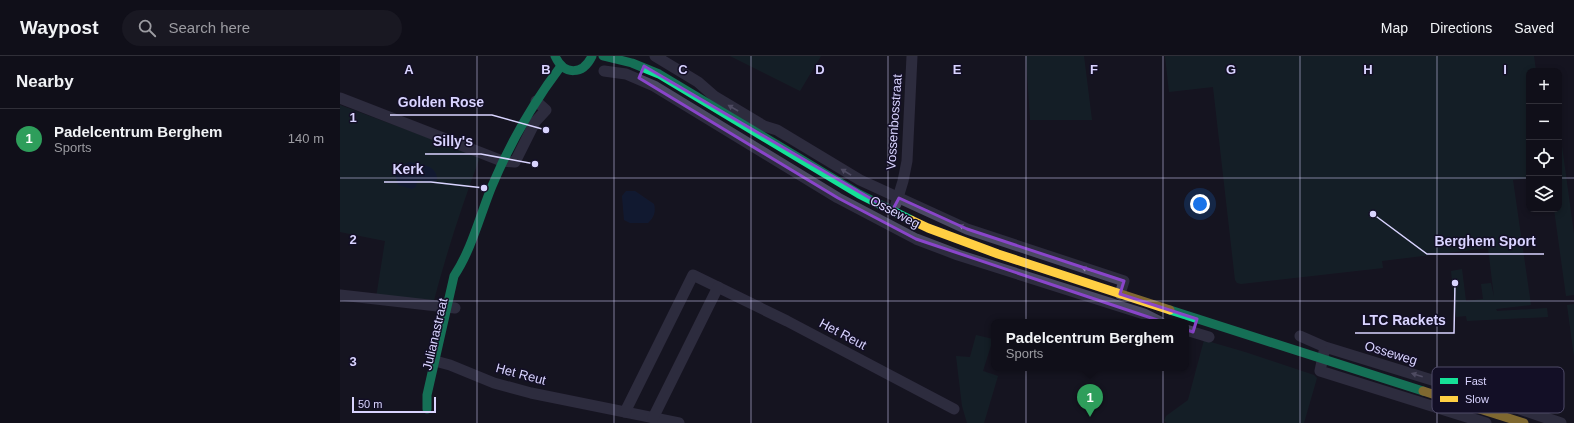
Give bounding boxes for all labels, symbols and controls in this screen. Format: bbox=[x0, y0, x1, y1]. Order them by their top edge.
search box bbox=[122, 10, 402, 46]
text: Waypost bbox=[20, 17, 98, 38]
icon: search bbox=[136, 17, 158, 39]
text: Search here bbox=[168, 19, 250, 36]
text: Map bbox=[1381, 20, 1408, 36]
text: Directions bbox=[1430, 20, 1492, 36]
text: Saved bbox=[1514, 20, 1554, 36]
text: A bbox=[404, 62, 414, 77]
text: B bbox=[541, 62, 551, 77]
text: C bbox=[678, 62, 688, 77]
text: D bbox=[815, 62, 825, 77]
text: E bbox=[953, 62, 962, 77]
text: F bbox=[1090, 62, 1098, 77]
text: G bbox=[1226, 62, 1236, 77]
text: H bbox=[1363, 62, 1373, 77]
text: I bbox=[1503, 62, 1507, 77]
map controls bbox=[1526, 68, 1562, 212]
button: + bbox=[1526, 68, 1562, 104]
text: Nearby bbox=[16, 72, 74, 91]
street label: Vossenbosstraat bbox=[883, 73, 905, 170]
callout: Golden Rose bbox=[390, 89, 492, 115]
text: Golden Rose bbox=[398, 94, 484, 110]
one-way arrow bbox=[728, 104, 739, 111]
button: − bbox=[1526, 104, 1562, 140]
text: 1 bbox=[349, 110, 357, 125]
text: Padelcentrum Berghem bbox=[54, 123, 222, 140]
callout: Silly's bbox=[425, 128, 481, 154]
text: 1 bbox=[25, 131, 33, 146]
text: 140 m bbox=[288, 131, 324, 146]
text: Silly's bbox=[433, 133, 473, 149]
text: Sports bbox=[54, 140, 92, 155]
button: locate bbox=[1526, 140, 1562, 176]
callout: Kerk bbox=[384, 156, 431, 182]
text: Kerk bbox=[392, 161, 424, 177]
one-way arrow bbox=[840, 168, 852, 175]
button: layers bbox=[1526, 176, 1562, 212]
street label: Osseweg bbox=[868, 193, 922, 231]
your location bbox=[1190, 194, 1210, 214]
one-way arrow bbox=[957, 224, 969, 230]
callout: Berghem Sport bbox=[1427, 228, 1544, 254]
text: 2 bbox=[349, 232, 357, 247]
text: Berghem Sport bbox=[1434, 233, 1536, 249]
one-way arrow bbox=[1080, 266, 1092, 272]
street label: Julianastraat bbox=[419, 296, 451, 372]
callout: LTC Rackets bbox=[1355, 307, 1454, 333]
text: LTC Rackets bbox=[1362, 312, 1446, 328]
street label: Het Reut bbox=[817, 315, 870, 353]
popup bbox=[991, 319, 1189, 371]
text: Padelcentrum Berghem bbox=[1006, 329, 1174, 346]
street label: Osseweg bbox=[1363, 338, 1419, 368]
text: Sports bbox=[1006, 346, 1043, 361]
text: 3 bbox=[349, 354, 357, 369]
street label: Het Reut bbox=[494, 360, 548, 388]
legend bbox=[1432, 367, 1564, 413]
one-way arrow bbox=[1411, 372, 1423, 378]
text: Fast bbox=[1465, 375, 1486, 387]
pin: 1 bbox=[1077, 384, 1103, 417]
text: Slow bbox=[1465, 393, 1489, 405]
scale bar bbox=[352, 395, 436, 414]
text: 50 m bbox=[358, 398, 382, 410]

